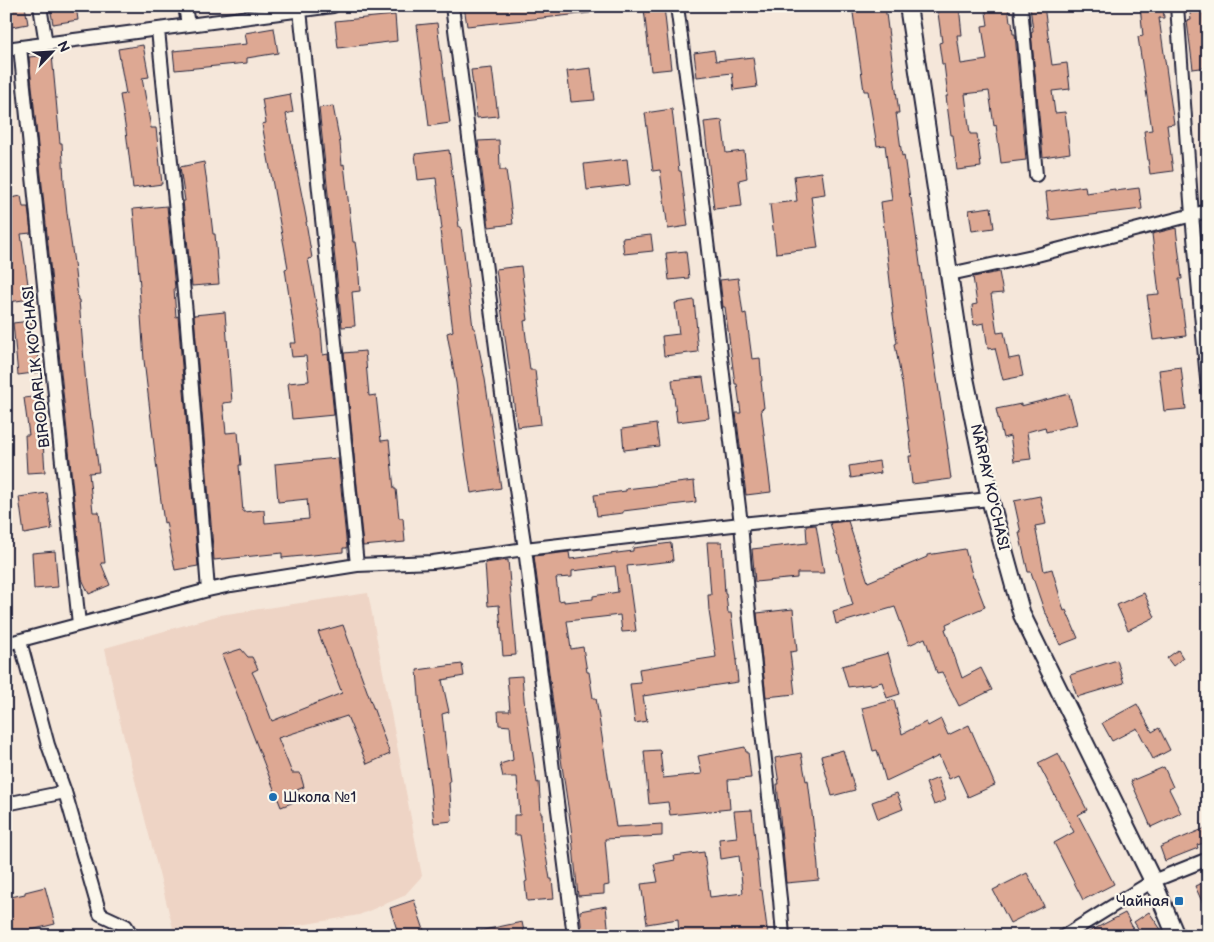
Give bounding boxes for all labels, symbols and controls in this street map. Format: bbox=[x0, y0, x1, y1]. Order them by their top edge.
north arrow bbox=[28, 28, 78, 78]
text: N bbox=[53, 38, 73, 55]
street label: BIRODARLIK KO'CHASI bbox=[18, 284, 54, 449]
street label: NARPAY KO'CHASI bbox=[966, 422, 1013, 552]
place label: Школа №1 bbox=[283, 788, 356, 807]
marker: Школа №1 bbox=[267, 791, 279, 803]
place label: Чайная bbox=[1116, 892, 1169, 911]
marker: Чайная bbox=[1173, 895, 1185, 907]

